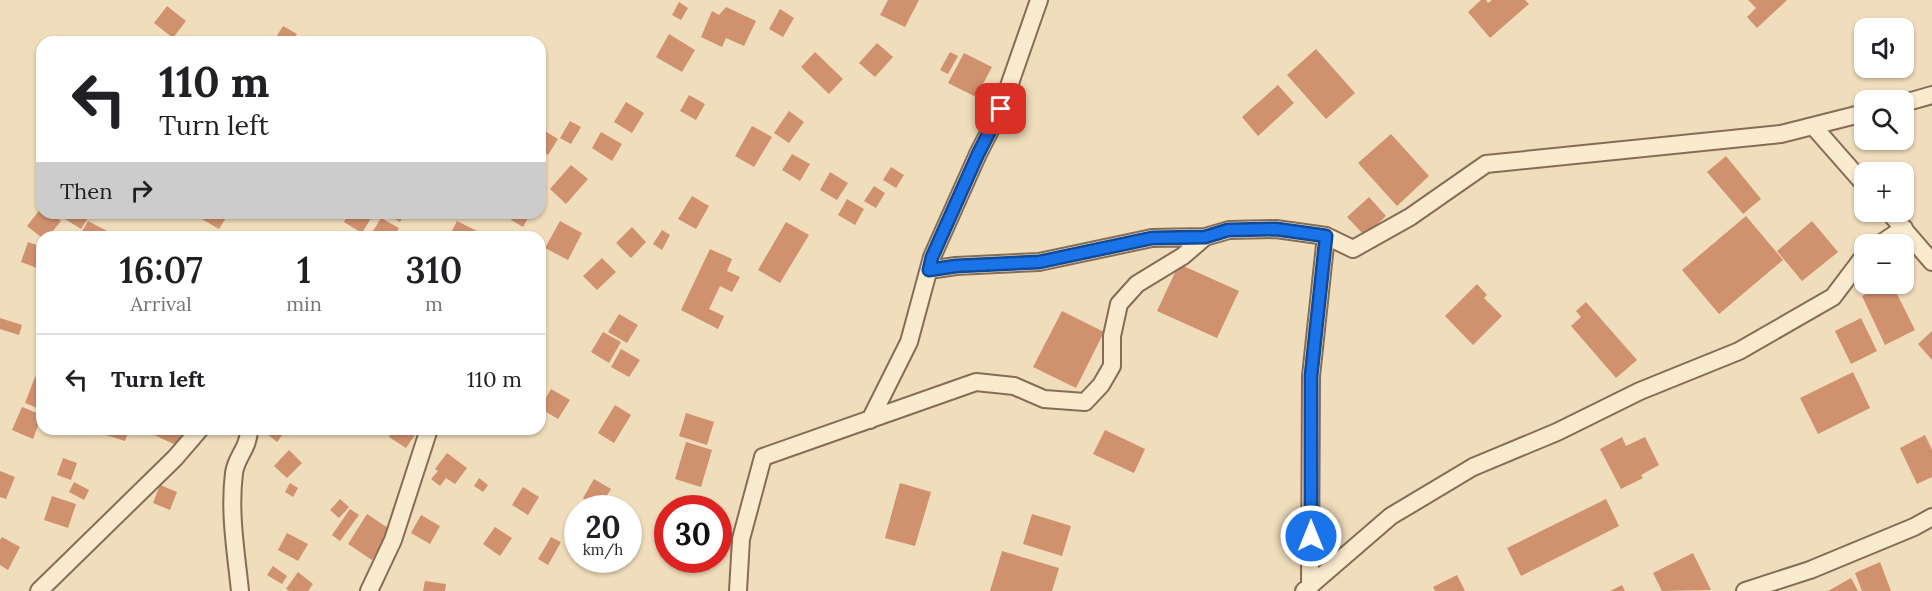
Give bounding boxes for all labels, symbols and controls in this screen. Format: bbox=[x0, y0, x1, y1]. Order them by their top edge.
map controls bbox=[1854, 18, 1914, 294]
button: sound bbox=[1854, 18, 1914, 78]
text: 110 m bbox=[159, 55, 270, 109]
icon: left bbox=[60, 60, 138, 138]
pin bbox=[975, 83, 1026, 134]
button: search bbox=[1854, 90, 1914, 150]
icon: arrive bbox=[984, 92, 1017, 125]
text: Turn left bbox=[159, 108, 269, 142]
button: + bbox=[1854, 162, 1914, 222]
icon: right bbox=[125, 174, 158, 207]
text: Then bbox=[60, 177, 113, 205]
button: − bbox=[1854, 234, 1914, 294]
text: 16:07 bbox=[120, 247, 203, 293]
text: 1 bbox=[297, 247, 311, 293]
text: 310 bbox=[405, 247, 462, 293]
text: Arrival bbox=[131, 291, 192, 316]
text: min bbox=[286, 291, 322, 316]
text: m bbox=[425, 291, 443, 316]
icon: left bbox=[60, 363, 93, 396]
text: Turn left bbox=[111, 365, 205, 393]
text: 110 m bbox=[467, 365, 522, 393]
speed limit sign: 30 bbox=[654, 495, 732, 573]
position arrow bbox=[1279, 504, 1343, 568]
text: 20 bbox=[585, 508, 621, 546]
text: km/h bbox=[583, 540, 623, 559]

